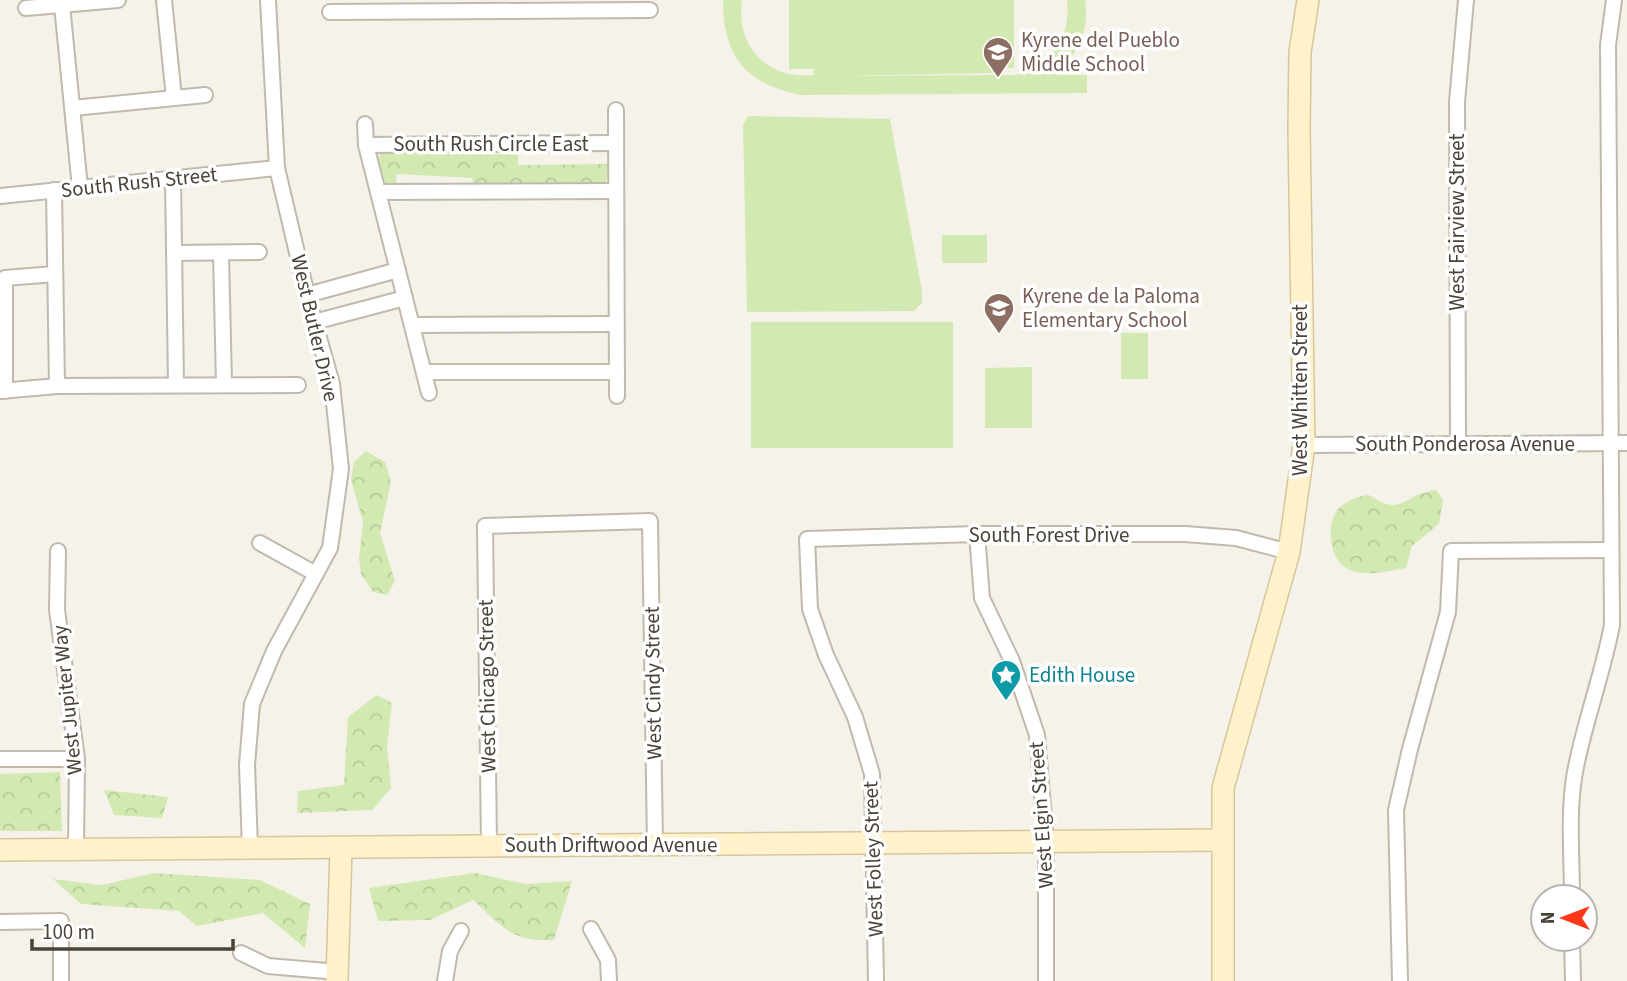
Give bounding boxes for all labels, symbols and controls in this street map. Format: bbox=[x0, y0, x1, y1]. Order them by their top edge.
place label: Kyrene del Pueblo Middle School bbox=[1021, 25, 1180, 79]
school or university icon: Kyrene del Pueblo Middle School bbox=[981, 35, 1015, 79]
street label: South Rush Circle East bbox=[393, 129, 589, 159]
street label: West Fairview Street bbox=[1442, 133, 1472, 311]
street label: South Rush Street bbox=[59, 159, 219, 205]
street label: West Butler Drive bbox=[283, 251, 347, 405]
place label: Kyrene de la Paloma Elementary School bbox=[1022, 281, 1200, 335]
school or university icon: Kyrene de la Paloma Elementary School bbox=[982, 291, 1016, 335]
street label: West Whitten Street bbox=[1285, 304, 1315, 476]
street label: South Ponderosa Avenue bbox=[1355, 429, 1575, 459]
street label: South Forest Drive bbox=[969, 520, 1129, 550]
street label: West Chicago Street bbox=[470, 599, 504, 773]
street label: West Cindy Street bbox=[637, 606, 669, 760]
street label: West Jupiter Way bbox=[44, 624, 90, 776]
place icon: Edith House bbox=[989, 658, 1023, 702]
place label: Edith House bbox=[1029, 660, 1135, 690]
street label: West Elgin Street bbox=[1021, 741, 1061, 889]
street label: West Folley Street bbox=[855, 781, 891, 937]
street label: South Driftwood Avenue bbox=[505, 830, 717, 860]
north arrow bbox=[1529, 883, 1599, 953]
scale bar bbox=[32, 908, 233, 952]
text: N bbox=[1535, 912, 1562, 924]
text: 100 m bbox=[42, 917, 95, 947]

